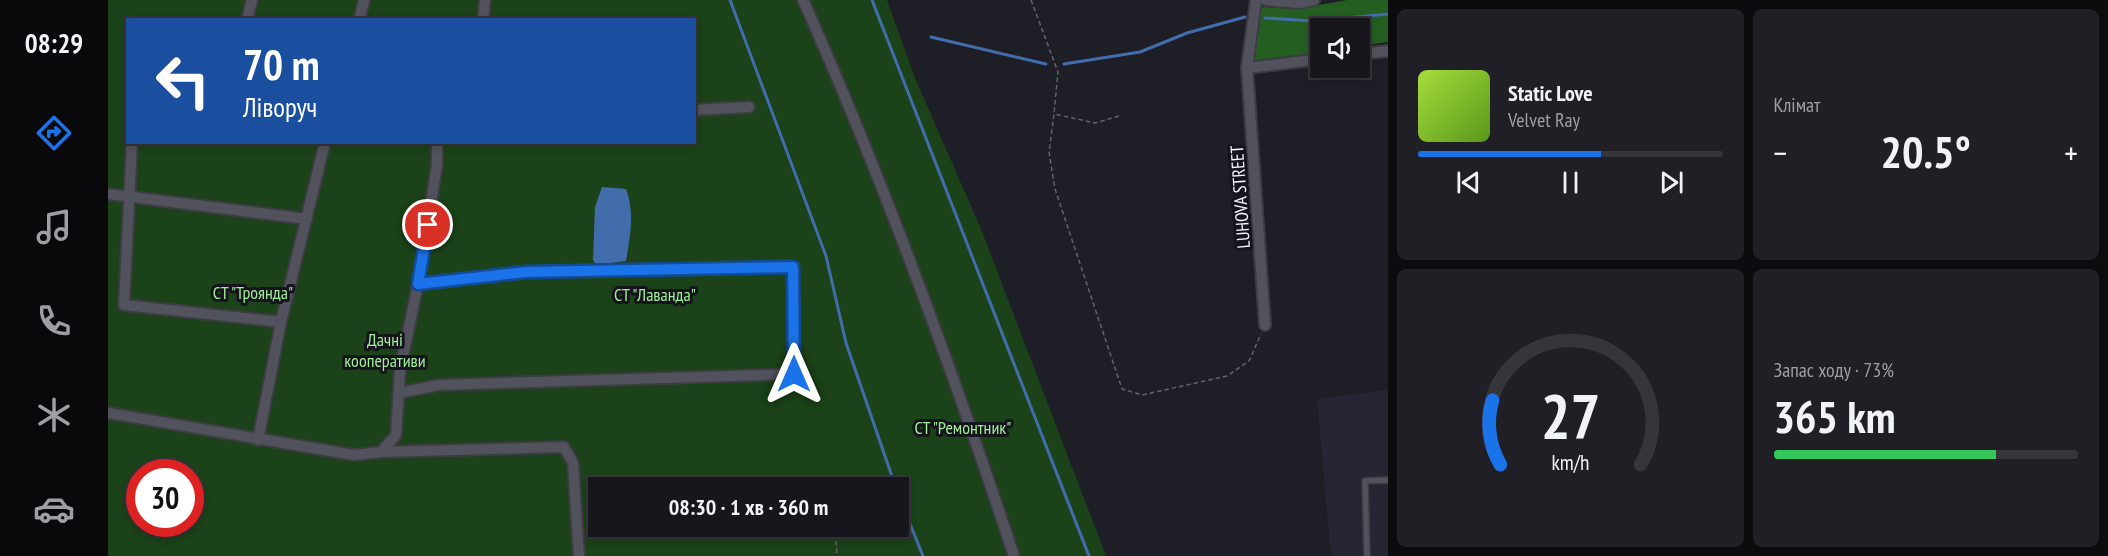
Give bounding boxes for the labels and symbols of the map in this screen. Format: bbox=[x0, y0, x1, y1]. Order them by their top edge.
street label: LUHOVA STREET bbox=[1225, 145, 1255, 249]
pin bbox=[402, 199, 453, 250]
park label: СТ "Троянда" bbox=[213, 281, 293, 304]
park label: СТ "Лаванда" bbox=[614, 283, 696, 306]
park label: Дачні кооперативи bbox=[344, 328, 426, 372]
position arrow bbox=[762, 342, 826, 406]
park label: СТ "Ремонтник" bbox=[915, 416, 1011, 439]
speed limit sign: 30 bbox=[126, 459, 204, 537]

